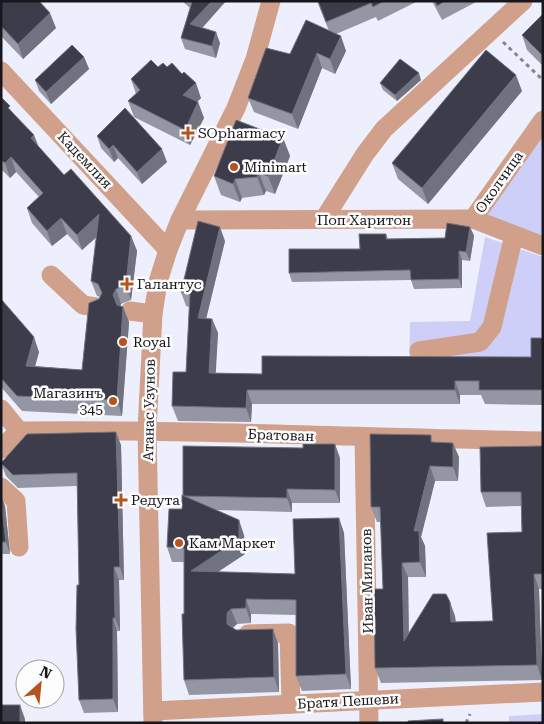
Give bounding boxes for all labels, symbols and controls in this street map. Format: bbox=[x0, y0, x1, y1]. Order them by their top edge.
place label: SOpharmacy bbox=[198, 125, 286, 141]
marker: SOpharmacy bbox=[182, 127, 194, 139]
street label: Кадемлия bbox=[55, 128, 115, 192]
street label: Околчица bbox=[472, 148, 526, 216]
place label: Minimart bbox=[244, 159, 307, 175]
marker: Minimart bbox=[228, 161, 240, 173]
street label: Поп Харитон bbox=[317, 212, 411, 228]
place label: Галантус bbox=[137, 276, 202, 292]
marker: Галантус bbox=[121, 278, 133, 290]
place label: Royal bbox=[133, 334, 171, 350]
marker: Royal bbox=[117, 336, 129, 348]
street label: Атанас Узунов bbox=[140, 359, 158, 461]
place label: Магазинъ 345 bbox=[33, 385, 103, 417]
marker: Магазинъ 345 bbox=[107, 395, 119, 407]
street label: Братован bbox=[248, 426, 314, 444]
place label: Редута bbox=[131, 492, 180, 508]
marker: Редута bbox=[115, 494, 127, 506]
street label: Иван Миланов bbox=[358, 528, 376, 634]
place label: Кам Маркет bbox=[189, 535, 276, 551]
marker: Кам Маркет bbox=[173, 537, 185, 549]
north arrow bbox=[15, 659, 65, 709]
text: N bbox=[37, 663, 55, 682]
street label: Братя Пешеви bbox=[297, 690, 399, 712]

